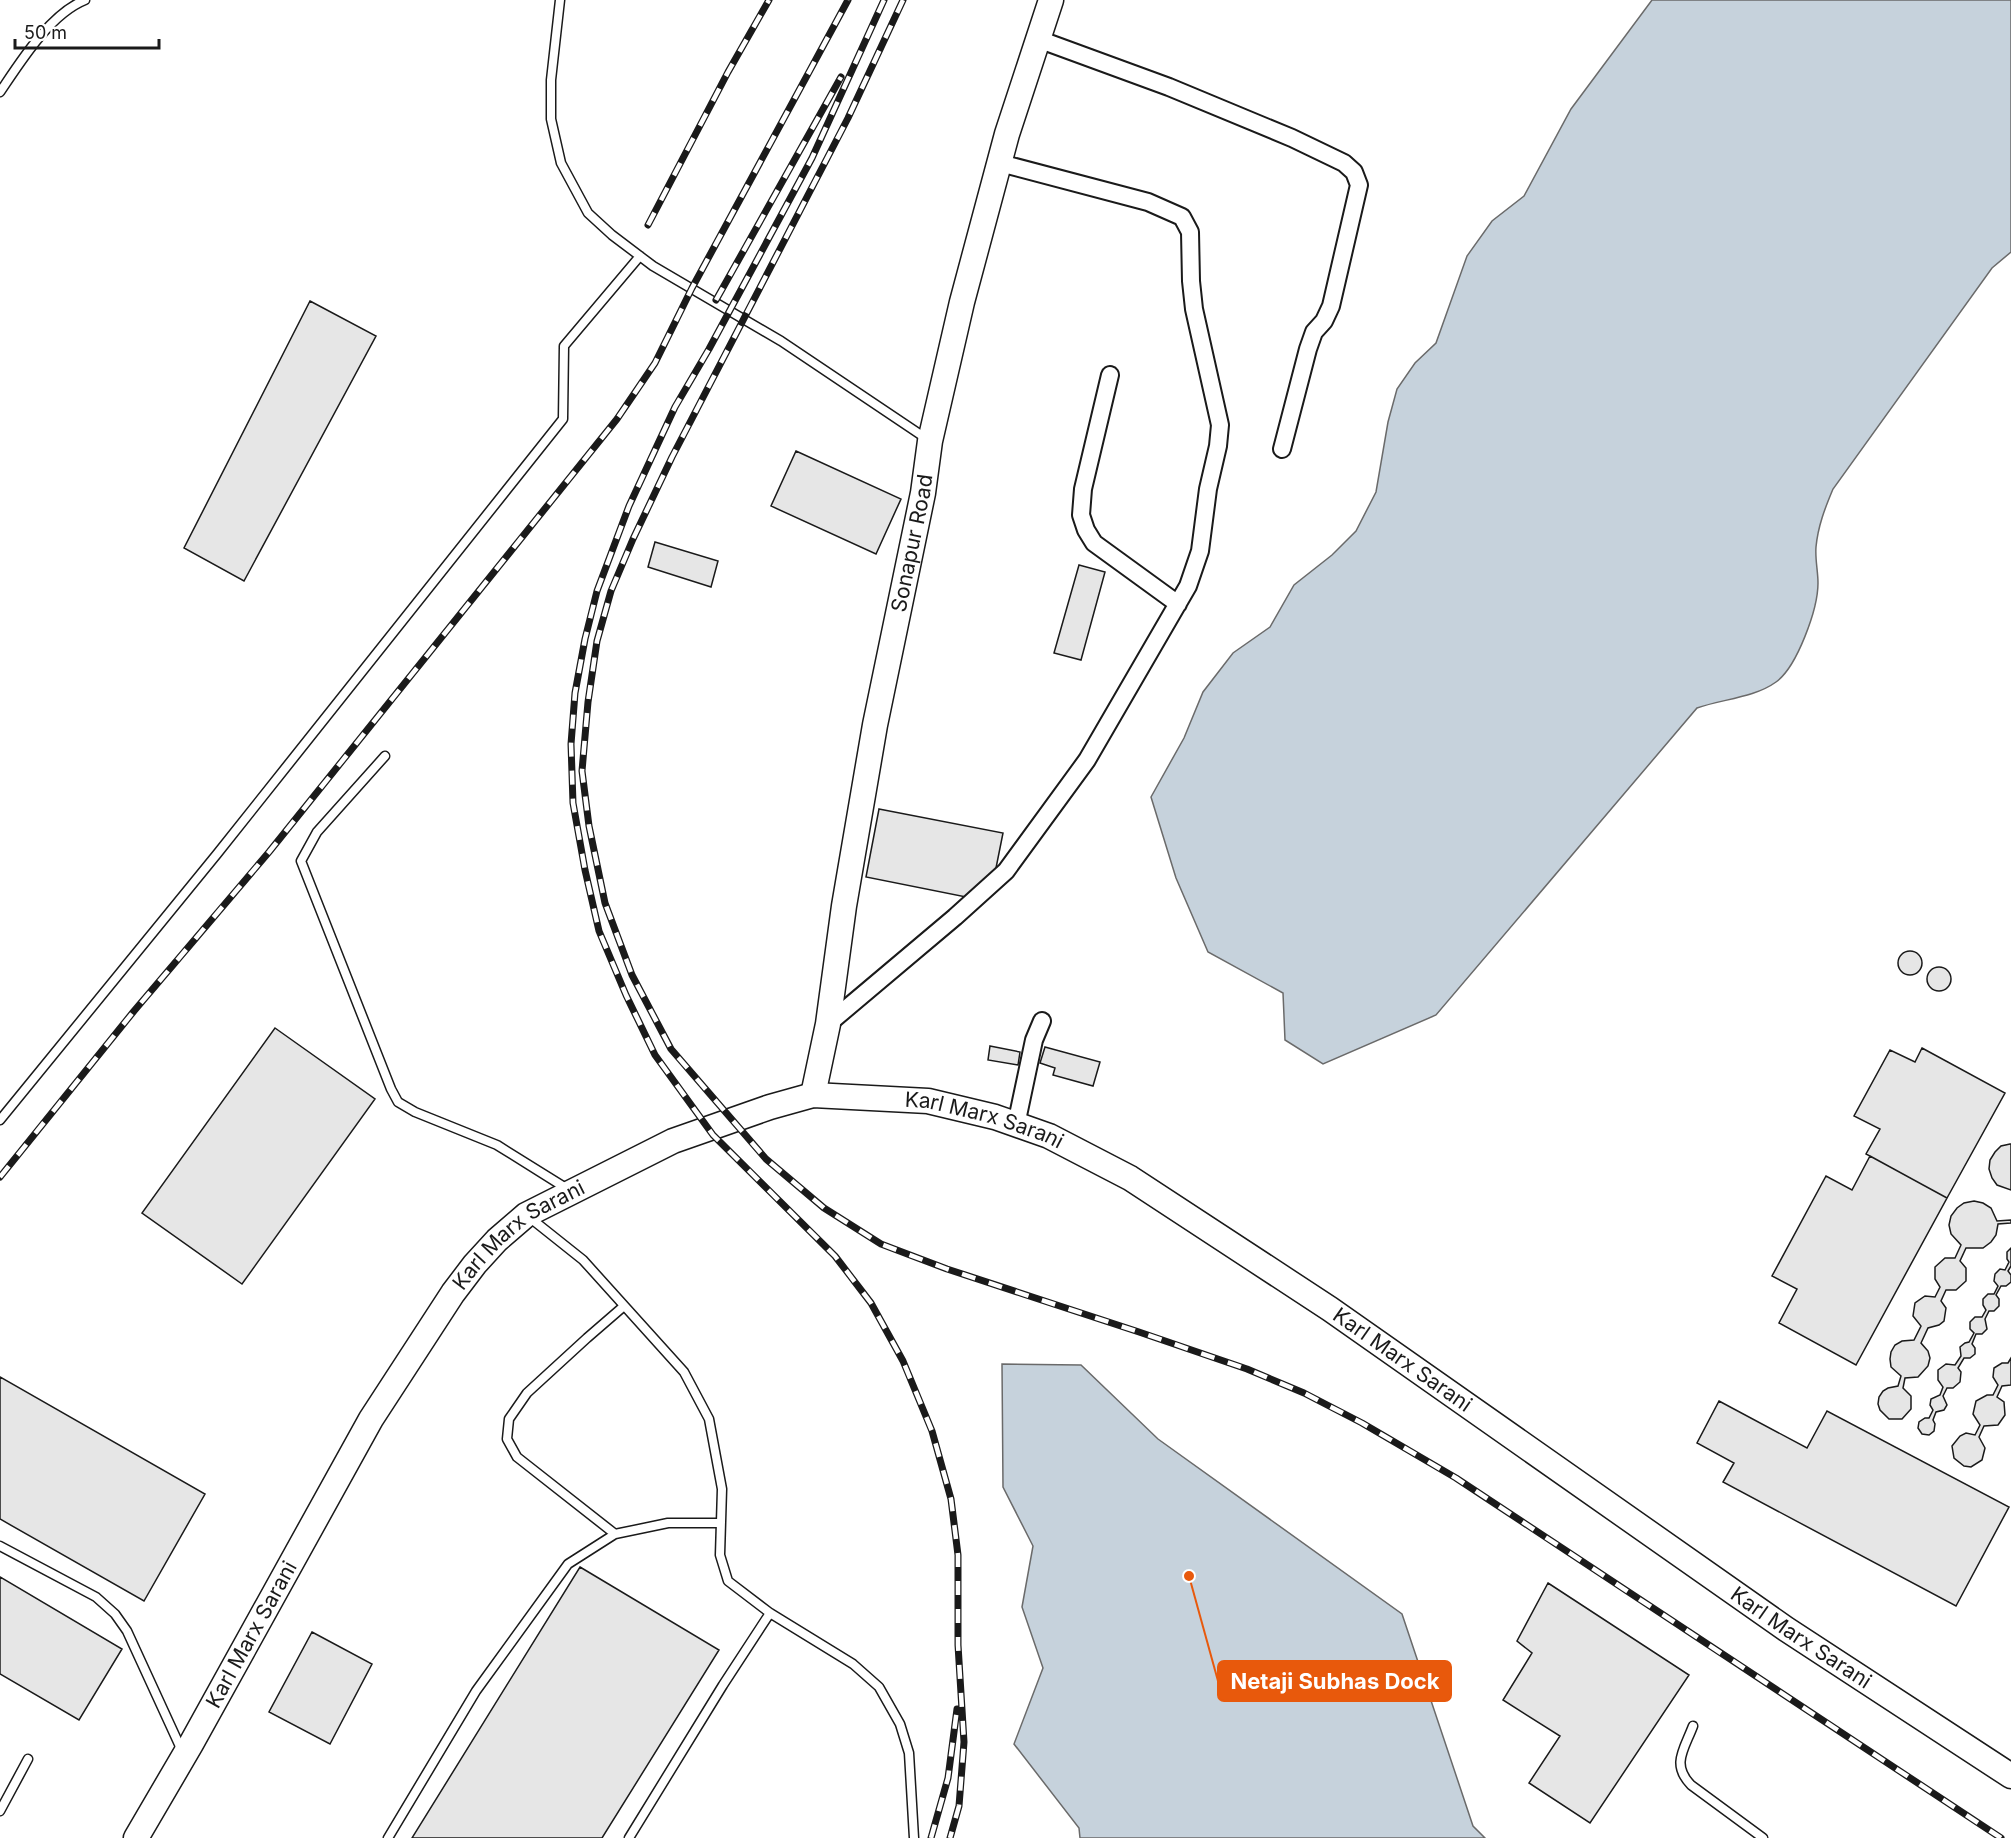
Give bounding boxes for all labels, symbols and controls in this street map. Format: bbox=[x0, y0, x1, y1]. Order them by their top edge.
scale bar bbox=[15, 12, 159, 50]
text: 50 m bbox=[24, 22, 67, 43]
street label: Sonapur Road bbox=[886, 473, 937, 614]
street label: Karl Marx Sarani bbox=[904, 1087, 1068, 1153]
street label: Karl Marx Sarani bbox=[447, 1175, 589, 1294]
street label: Karl Marx Sarani bbox=[1328, 1302, 1477, 1417]
street label: Karl Marx Sarani bbox=[200, 1557, 302, 1712]
street label: Karl Marx Sarani bbox=[1726, 1581, 1876, 1693]
callout: Netaji Subhas Dock bbox=[1218, 1661, 1451, 1701]
text: Netaji Subhas Dock bbox=[1231, 1668, 1440, 1694]

